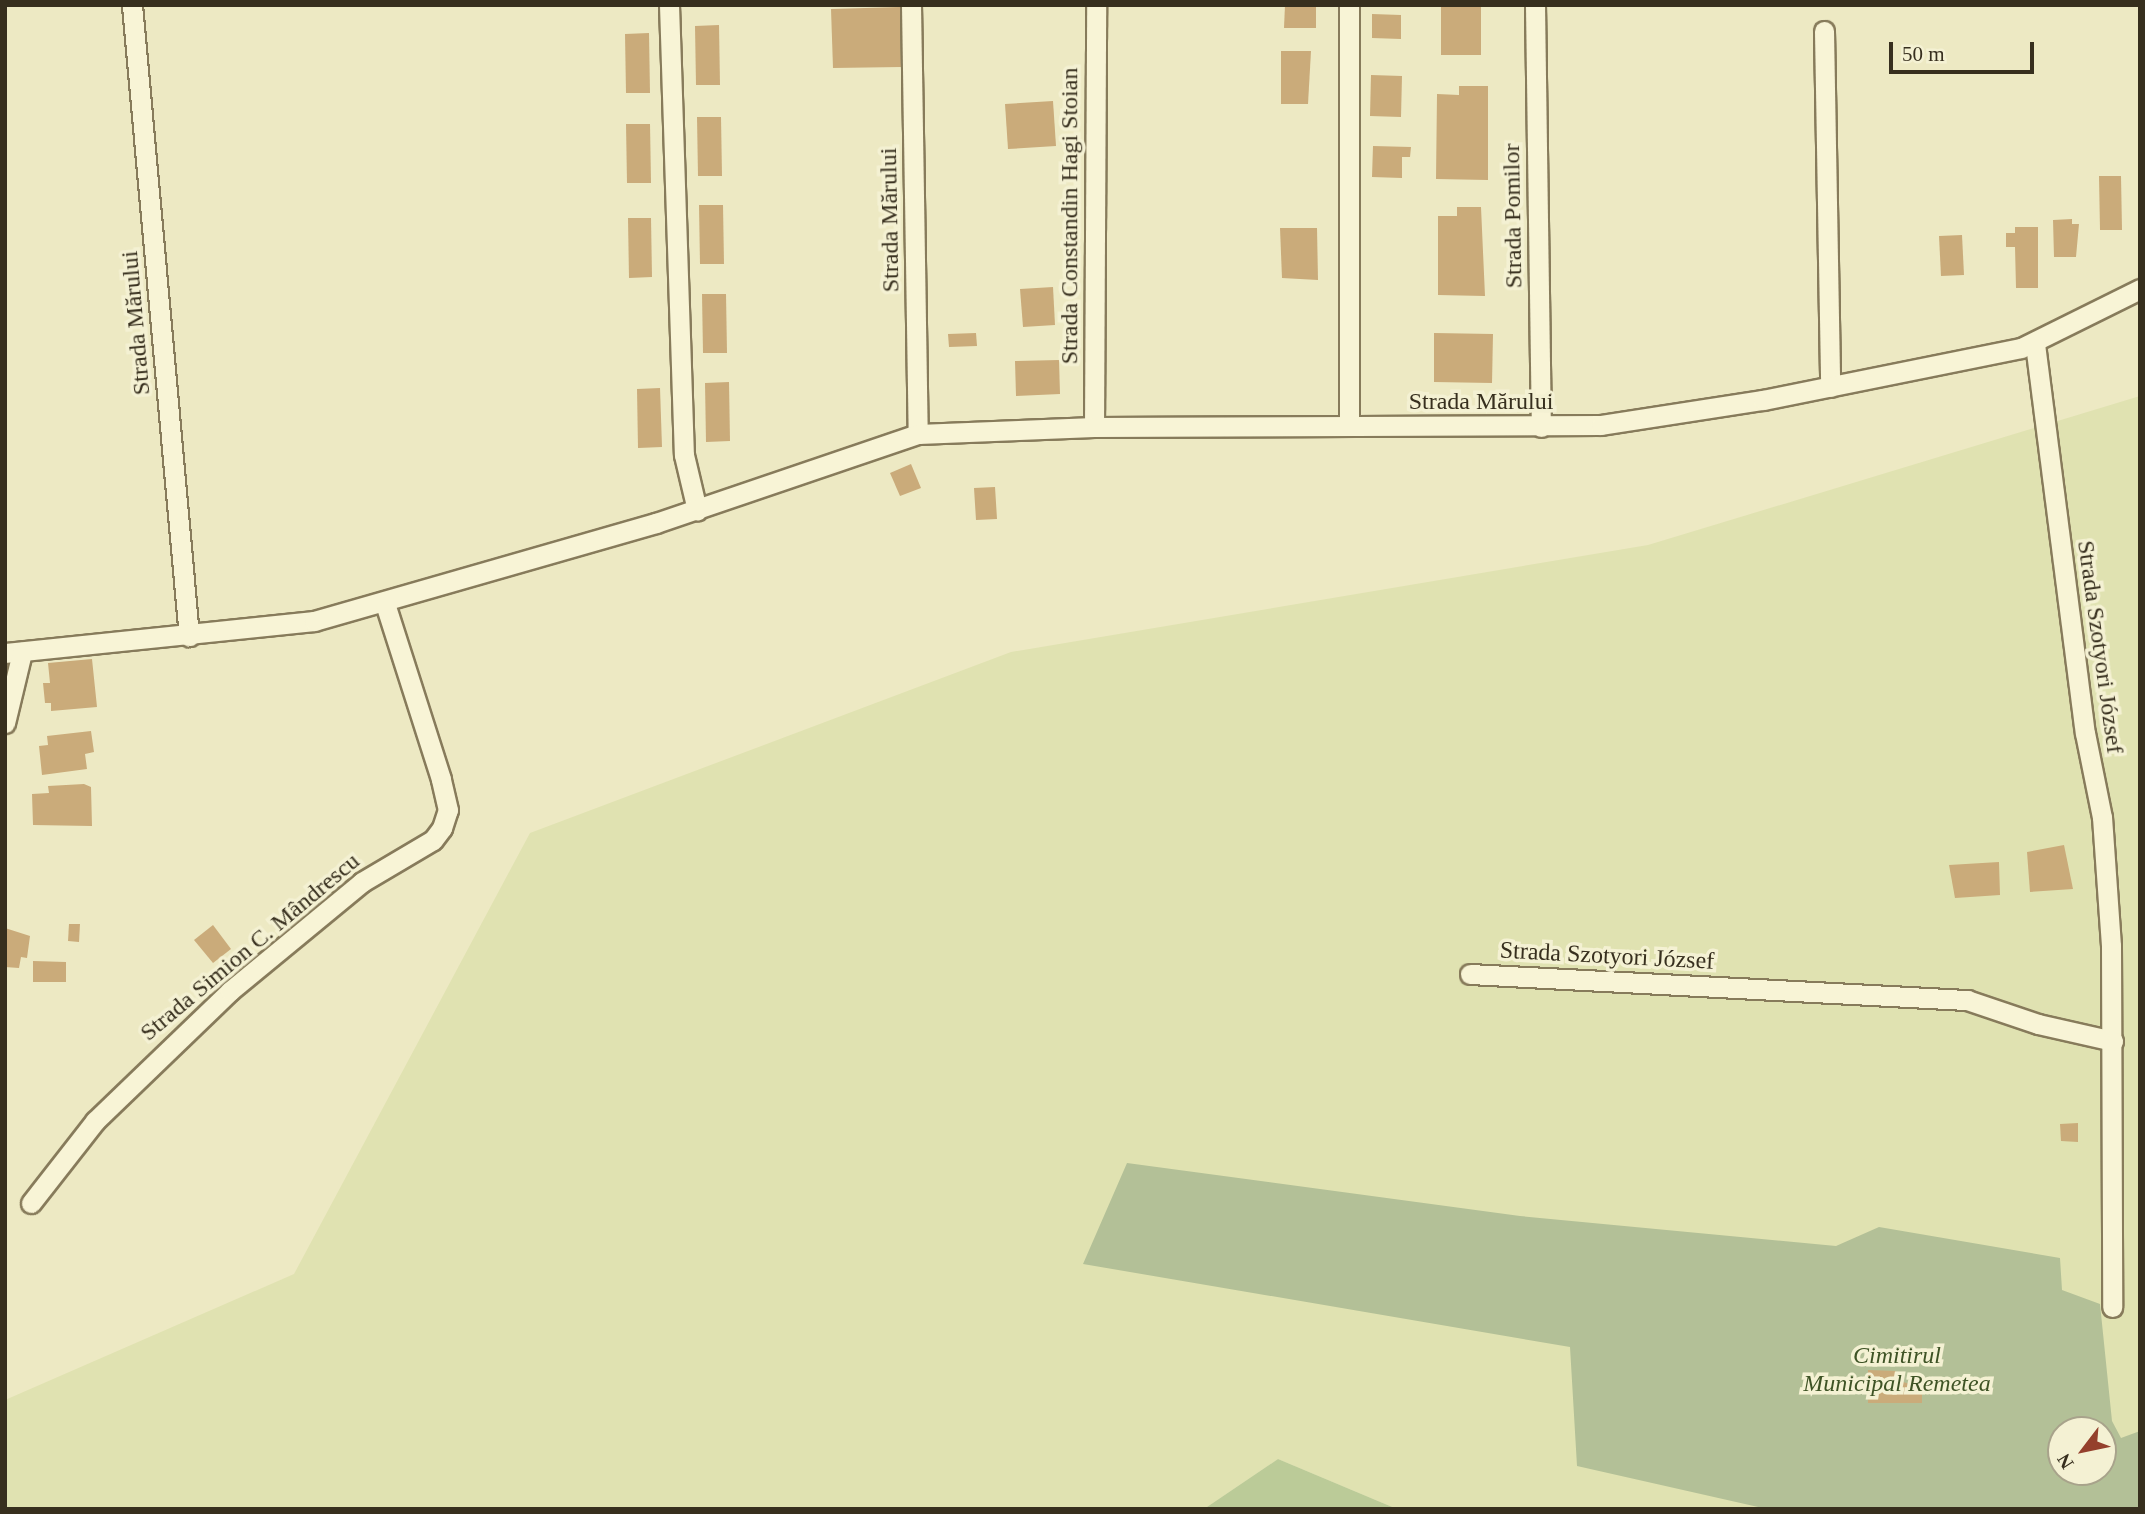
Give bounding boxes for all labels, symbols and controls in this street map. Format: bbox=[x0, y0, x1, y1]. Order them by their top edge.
scale bar bbox=[1893, 28, 2038, 72]
text: 50 m bbox=[1902, 42, 1945, 66]
street label: Strada Constandin Hagi Stoian bbox=[1056, 68, 1084, 364]
street label: Strada Pomilor bbox=[1497, 143, 1529, 289]
street label: Strada Mărului bbox=[874, 147, 906, 293]
street label: Strada Mărului bbox=[115, 250, 157, 396]
street label: Strada Mărului bbox=[1409, 388, 1553, 416]
street label: Strada Szotyori József bbox=[2071, 539, 2129, 755]
street label: Strada Simion C. Mândrescu bbox=[135, 847, 365, 1047]
street label: Strada Szotyori József bbox=[1499, 936, 1715, 976]
park label: Cimitirul Municipal Remetea bbox=[1803, 1342, 1991, 1398]
north arrow bbox=[2047, 1416, 2117, 1486]
text: N bbox=[2053, 1450, 2078, 1473]

